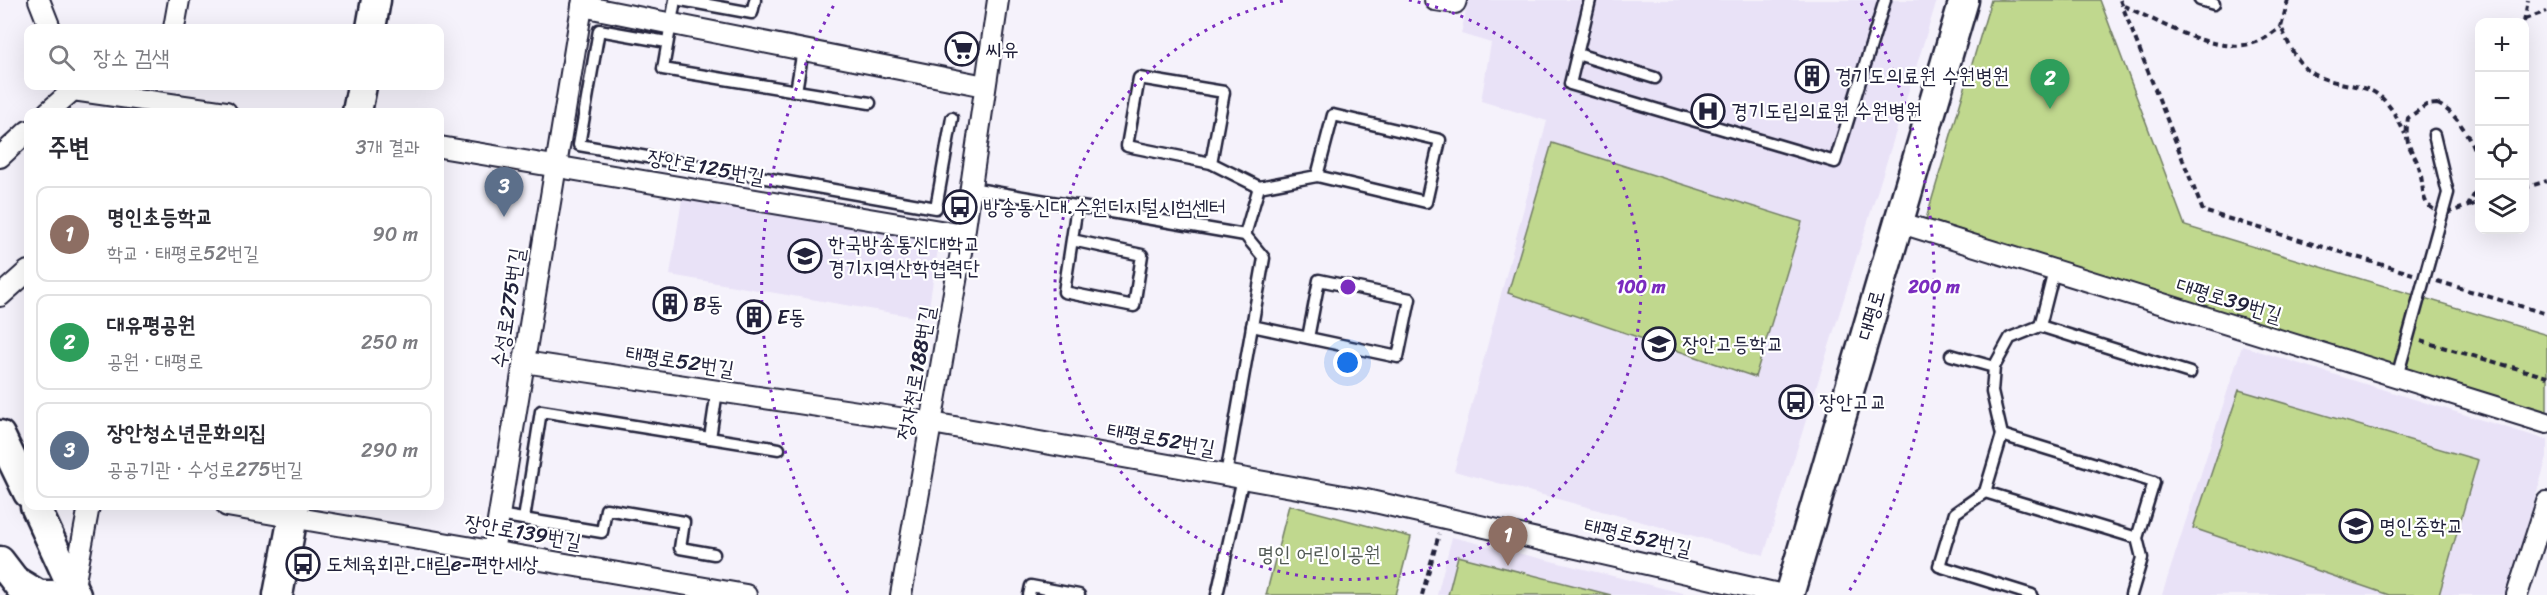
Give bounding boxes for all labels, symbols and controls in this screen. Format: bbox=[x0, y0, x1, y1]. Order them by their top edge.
map controls bbox=[2475, 18, 2529, 234]
button: + bbox=[2475, 18, 2529, 72]
search box bbox=[24, 24, 444, 90]
place label: 씨유 bbox=[985, 30, 1019, 68]
supermarket icon: 씨유 bbox=[944, 31, 980, 67]
text: 장소 검색 bbox=[93, 38, 170, 77]
icon: search bbox=[45, 41, 78, 74]
place label: 경기도의료원 수원병원 bbox=[1835, 57, 2009, 95]
building icon: 경기도의료원 수원병원 bbox=[1794, 58, 1830, 94]
pin: 2 bbox=[2030, 60, 2070, 109]
button: − bbox=[2475, 72, 2529, 126]
place label: 경기도립의료원 수원병원 bbox=[1731, 92, 1922, 130]
hospital icon: 경기도립의료원 수원병원 bbox=[1690, 93, 1726, 129]
text: 주변 bbox=[48, 124, 90, 170]
button: locate bbox=[2475, 126, 2529, 180]
text: 3개 결과 bbox=[356, 130, 420, 165]
street label: 장안로125번길 bbox=[644, 138, 768, 196]
pin: 3 bbox=[484, 168, 524, 217]
button: layers bbox=[2475, 180, 2529, 234]
place label: 방송통신대.수원디지털시험센터 bbox=[983, 188, 1226, 226]
bus stop icon: 방송통신대.수원디지털시험센터 bbox=[942, 189, 978, 225]
text: 명인초등학교 bbox=[107, 197, 213, 236]
text: 1 bbox=[65, 217, 74, 252]
text: 90 m bbox=[373, 217, 418, 252]
place label: 한국방송통신대학교 경기지역산학협력단 bbox=[828, 225, 980, 287]
text: 학교 · 태평로52번길 bbox=[107, 236, 259, 271]
school or university icon: 한국방송통신대학교 경기지역산학협력단 bbox=[787, 238, 823, 274]
street label: 수성로275번길 bbox=[480, 245, 536, 371]
street label: 대평로39번길 bbox=[2171, 266, 2287, 334]
text: 100 m bbox=[1617, 271, 1666, 303]
text: 200 m bbox=[1907, 271, 1960, 303]
centre of rings bbox=[1338, 277, 1358, 297]
place label: B동 bbox=[693, 285, 723, 323]
street label: 대평로 bbox=[1846, 285, 1896, 345]
building icon: B동 bbox=[652, 286, 688, 322]
place label: E동 bbox=[777, 298, 806, 336]
building icon: E동 bbox=[736, 299, 772, 335]
street label: 정자천로188번길 bbox=[886, 303, 947, 443]
text: 대유평공원 bbox=[107, 305, 196, 344]
text: 2 bbox=[64, 325, 75, 360]
text: 250 m bbox=[361, 325, 418, 360]
place label: 장안고등학교 bbox=[1682, 325, 1783, 363]
school or university icon: 장안고등학교 bbox=[1641, 326, 1677, 362]
street label: 태평로52번길 bbox=[623, 334, 737, 388]
text: 공원 · 대평로 bbox=[107, 344, 203, 379]
your location bbox=[1333, 348, 1362, 377]
place label: 장안고교 bbox=[1819, 383, 1887, 421]
bus stop icon: 장안고교 bbox=[1778, 384, 1814, 420]
street label: 태평로52번길 bbox=[1104, 411, 1218, 467]
text: 장안청소년문화의집 bbox=[107, 413, 266, 452]
text: 3 bbox=[64, 433, 75, 468]
text: 290 m bbox=[361, 433, 418, 468]
text: 공공기관 · 수성로275번길 bbox=[107, 452, 303, 487]
street label: 장안로139번길 bbox=[462, 503, 584, 561]
street label: 태평로52번길 bbox=[1580, 506, 1696, 568]
place label: 명인중학교 bbox=[2379, 507, 2464, 545]
school or university icon: 명인중학교 bbox=[2338, 508, 2374, 544]
pin: 1 bbox=[1488, 516, 1528, 566]
park label: 명인 어린이공원 bbox=[1257, 535, 1381, 573]
place label: 도체육회관.대림e-편한세상 bbox=[326, 545, 539, 583]
bus stop icon: 도체육회관.대림e-편한세상 bbox=[285, 546, 321, 582]

